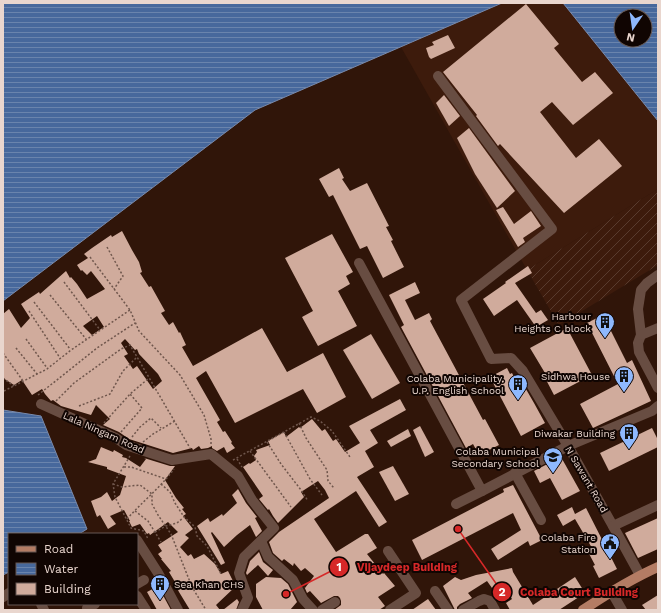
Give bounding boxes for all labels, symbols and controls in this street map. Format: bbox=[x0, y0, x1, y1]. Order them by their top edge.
north arrow bbox=[613, 8, 653, 48]
text: N bbox=[625, 30, 636, 45]
place label: Harbour Heights C block bbox=[514, 311, 591, 334]
building icon: Harbour Heights C block bbox=[594, 311, 616, 339]
building icon: Sidhwa House bbox=[613, 365, 635, 393]
place label: Sidhwa House bbox=[541, 371, 610, 382]
place label: Colaba Municipality. U.P. English School bbox=[407, 373, 504, 396]
building icon: Colaba Municipality. U.P. English School bbox=[507, 373, 529, 401]
street label: Lala Ningam Road bbox=[61, 410, 146, 455]
building icon: Diwakar Building bbox=[618, 422, 640, 450]
place label: Diwakar Building bbox=[534, 428, 616, 439]
street label: N Sawant Road bbox=[563, 444, 610, 514]
place label: Colaba Municipal Secondary School bbox=[451, 446, 539, 469]
school or university icon: Colaba Municipal Secondary School bbox=[542, 446, 564, 474]
place label: Colaba Fire Station bbox=[541, 532, 596, 555]
public building icon: Colaba Fire Station bbox=[599, 532, 621, 560]
legend bbox=[8, 533, 138, 605]
text: Road bbox=[44, 542, 73, 556]
callout: Vijaydeep Building bbox=[329, 555, 465, 578]
text: 1 bbox=[336, 560, 342, 574]
text: Vijaydeep Building bbox=[357, 561, 458, 574]
text: Water bbox=[44, 562, 79, 576]
building icon: Sea Khan CHS bbox=[149, 573, 171, 601]
place label: Sea Khan CHS bbox=[174, 579, 244, 590]
callout: Colaba Court Building bbox=[492, 580, 646, 603]
text: Building bbox=[44, 582, 91, 596]
text: 2 bbox=[498, 585, 506, 599]
text: Colaba Court Building bbox=[520, 586, 639, 599]

